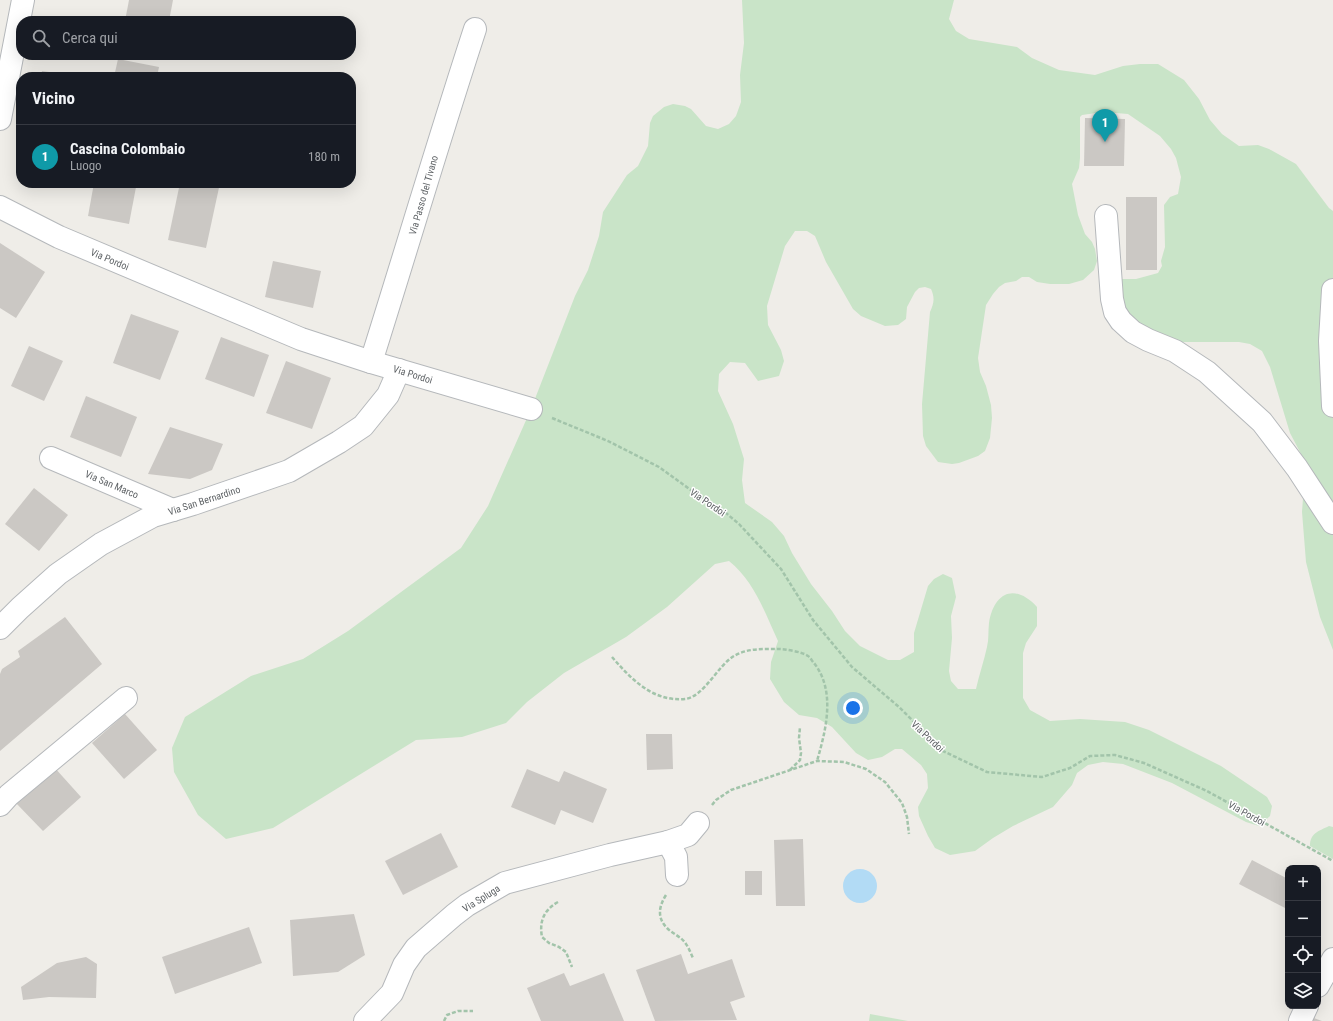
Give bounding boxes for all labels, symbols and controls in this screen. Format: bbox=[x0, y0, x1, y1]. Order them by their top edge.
search box bbox=[16, 16, 356, 60]
icon: search bbox=[30, 27, 52, 49]
text: Cerca qui bbox=[62, 29, 118, 47]
text: Vicino bbox=[32, 88, 75, 108]
pin: 1 bbox=[1092, 109, 1118, 142]
text: Cascina Colombaio bbox=[70, 140, 185, 158]
text: 1 bbox=[42, 149, 48, 164]
text: 180 m bbox=[308, 149, 340, 164]
street label: Via Passo del Tivano bbox=[407, 154, 440, 236]
text: Luogo bbox=[70, 158, 102, 173]
street label: Via Pordoi bbox=[89, 246, 131, 272]
street label: Via Pordoi bbox=[392, 363, 434, 386]
street label: Via San Marco bbox=[83, 468, 140, 501]
street label: Via San Bernardino bbox=[167, 484, 242, 517]
street label: Via Pordoi bbox=[688, 486, 728, 518]
your location bbox=[843, 698, 863, 718]
street label: Via Pordoi bbox=[909, 718, 946, 754]
street label: Via Pordoi bbox=[1226, 799, 1267, 828]
map controls bbox=[1285, 865, 1321, 1009]
button: + bbox=[1285, 865, 1321, 901]
street label: Via Spluga bbox=[461, 883, 502, 914]
button: − bbox=[1285, 901, 1321, 937]
button: locate bbox=[1285, 937, 1321, 973]
button: layers bbox=[1285, 973, 1321, 1009]

